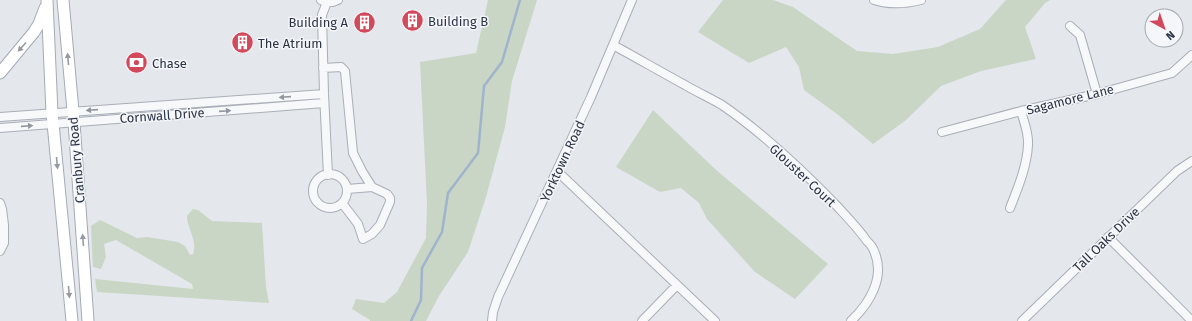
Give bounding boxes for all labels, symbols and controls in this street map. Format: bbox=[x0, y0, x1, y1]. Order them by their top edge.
building icon: Building B bbox=[400, 8, 426, 34]
north arrow bbox=[1144, 8, 1184, 48]
building icon: Building A bbox=[351, 9, 377, 35]
place label: Building B bbox=[428, 14, 488, 29]
place label: Building A bbox=[288, 15, 349, 30]
text: N bbox=[1163, 28, 1177, 43]
building icon: The Atrium bbox=[230, 30, 256, 56]
place label: The Atrium bbox=[258, 36, 322, 51]
one-way arrow bbox=[18, 41, 27, 52]
bank icon: Chase bbox=[124, 50, 150, 76]
one-way arrow bbox=[64, 53, 71, 65]
place label: Chase bbox=[152, 56, 187, 71]
street label: Sagamore Lane bbox=[1025, 81, 1115, 118]
one-way arrow bbox=[279, 93, 291, 100]
street label: Cornwall Drive bbox=[119, 105, 205, 126]
one-way arrow bbox=[86, 107, 98, 114]
one-way arrow bbox=[219, 107, 231, 114]
street label: Cranbury Road bbox=[65, 116, 88, 204]
street label: Yorktown Road bbox=[537, 118, 588, 204]
one-way arrow bbox=[21, 123, 33, 129]
street label: Glouster Court bbox=[766, 141, 839, 210]
one-way arrow bbox=[54, 157, 60, 169]
street label: Tall Oaks Drive bbox=[1070, 204, 1143, 275]
one-way arrow bbox=[79, 234, 86, 246]
one-way arrow bbox=[66, 286, 72, 298]

